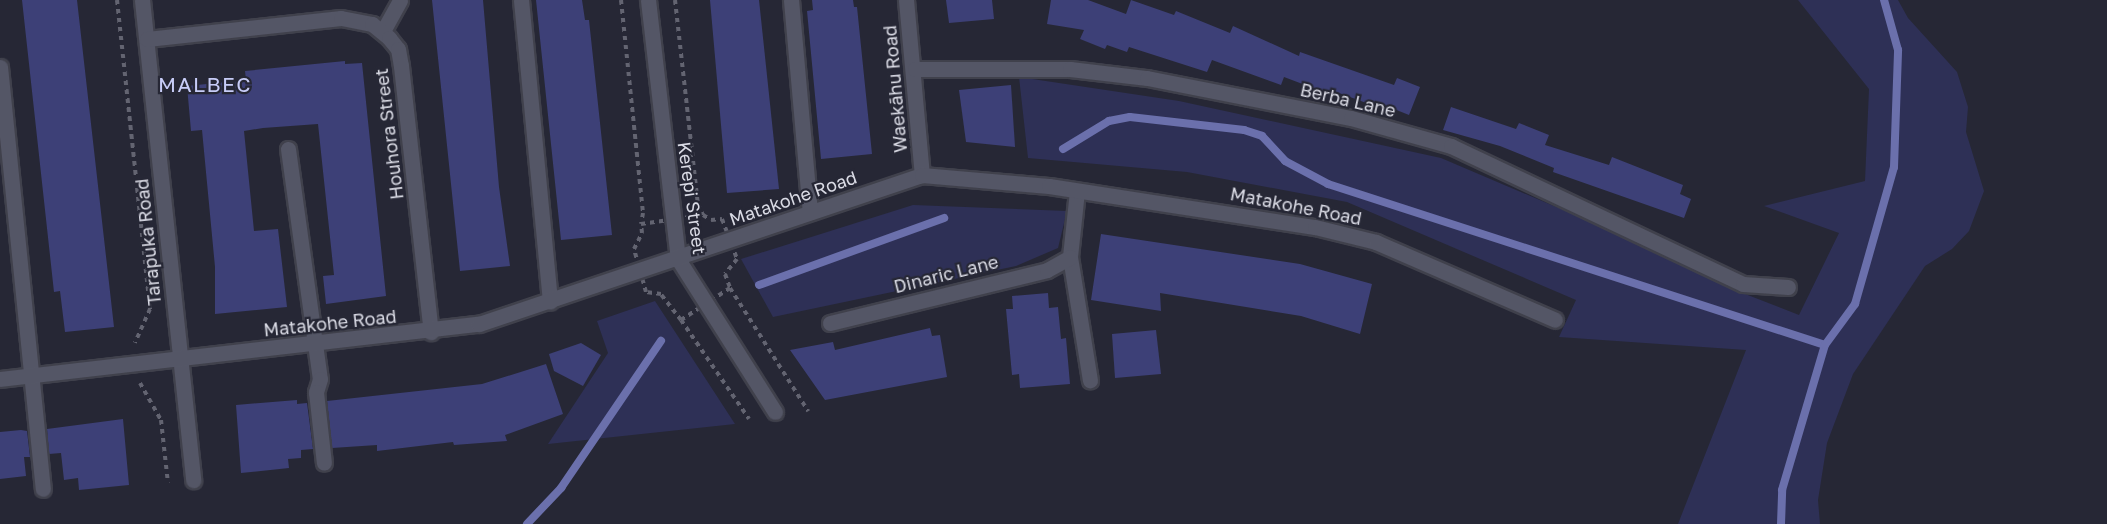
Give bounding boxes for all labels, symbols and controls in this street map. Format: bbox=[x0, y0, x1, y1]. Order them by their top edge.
street label: Waekāhu Road bbox=[879, 24, 911, 154]
street label: Houhora Street bbox=[370, 67, 408, 201]
district label: MALBEC bbox=[158, 71, 252, 97]
street label: Berba Lane bbox=[1298, 79, 1398, 121]
street label: Kerepi Street bbox=[673, 140, 711, 256]
street label: Matakohe Road bbox=[726, 166, 860, 230]
street label: Tarapuka Road bbox=[131, 178, 165, 306]
street label: Matakohe Road bbox=[1228, 183, 1364, 229]
street label: Dinaric Lane bbox=[892, 251, 1000, 297]
street label: Matakohe Road bbox=[262, 305, 398, 341]

